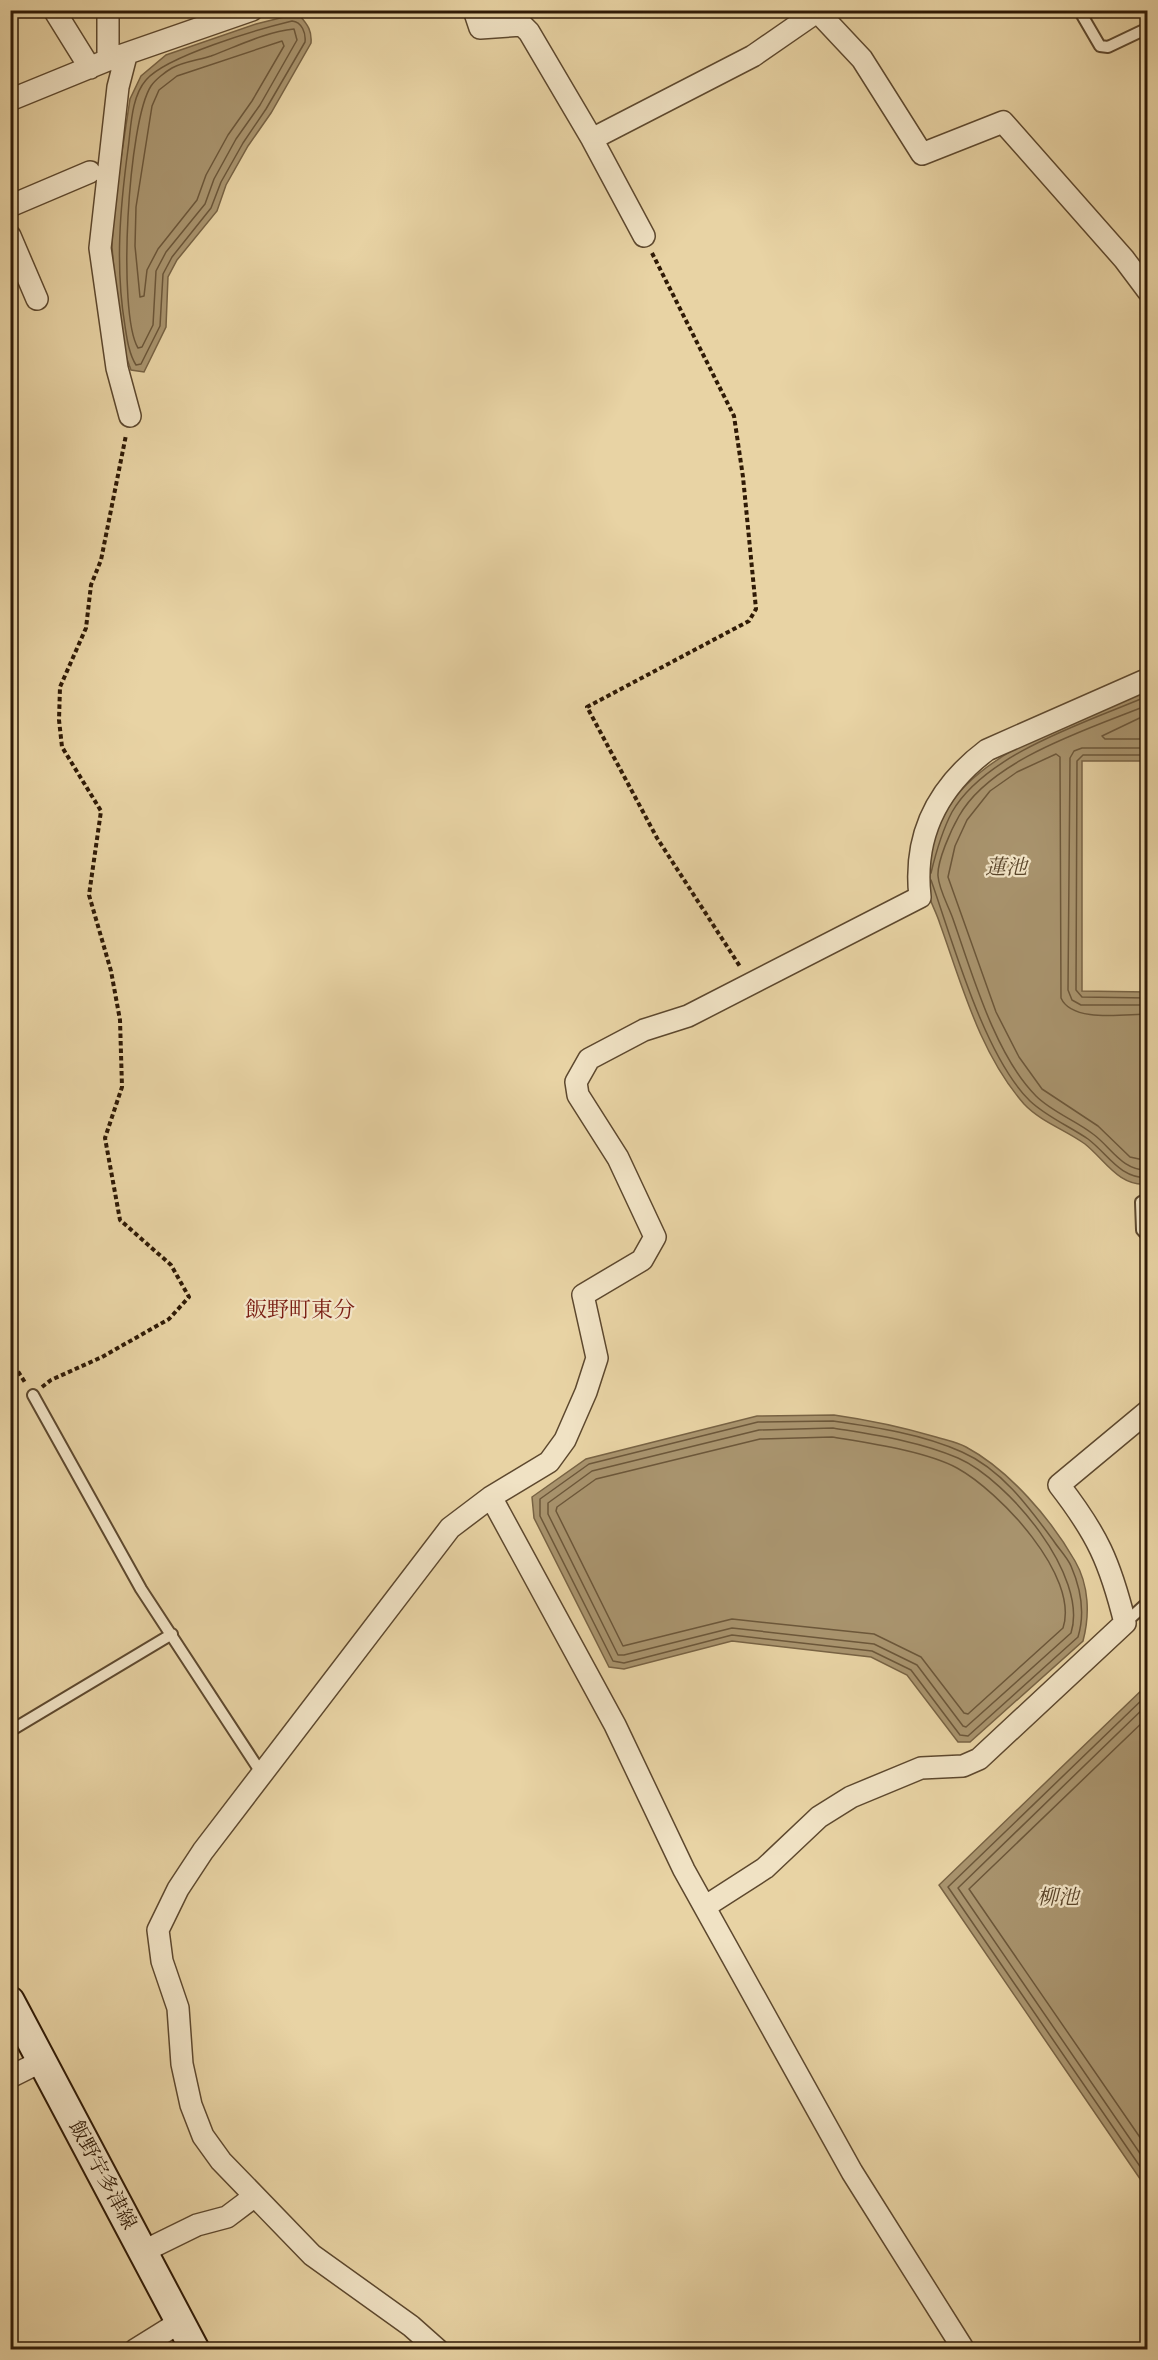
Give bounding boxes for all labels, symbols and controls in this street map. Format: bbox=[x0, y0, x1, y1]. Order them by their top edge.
water label: 蓮池 bbox=[985, 855, 1029, 879]
district label: 飯野町東分 bbox=[245, 1297, 355, 1323]
water label: 柳池 bbox=[1037, 1885, 1081, 1909]
street label: 飯野宇多津線 bbox=[65, 2117, 141, 2233]

